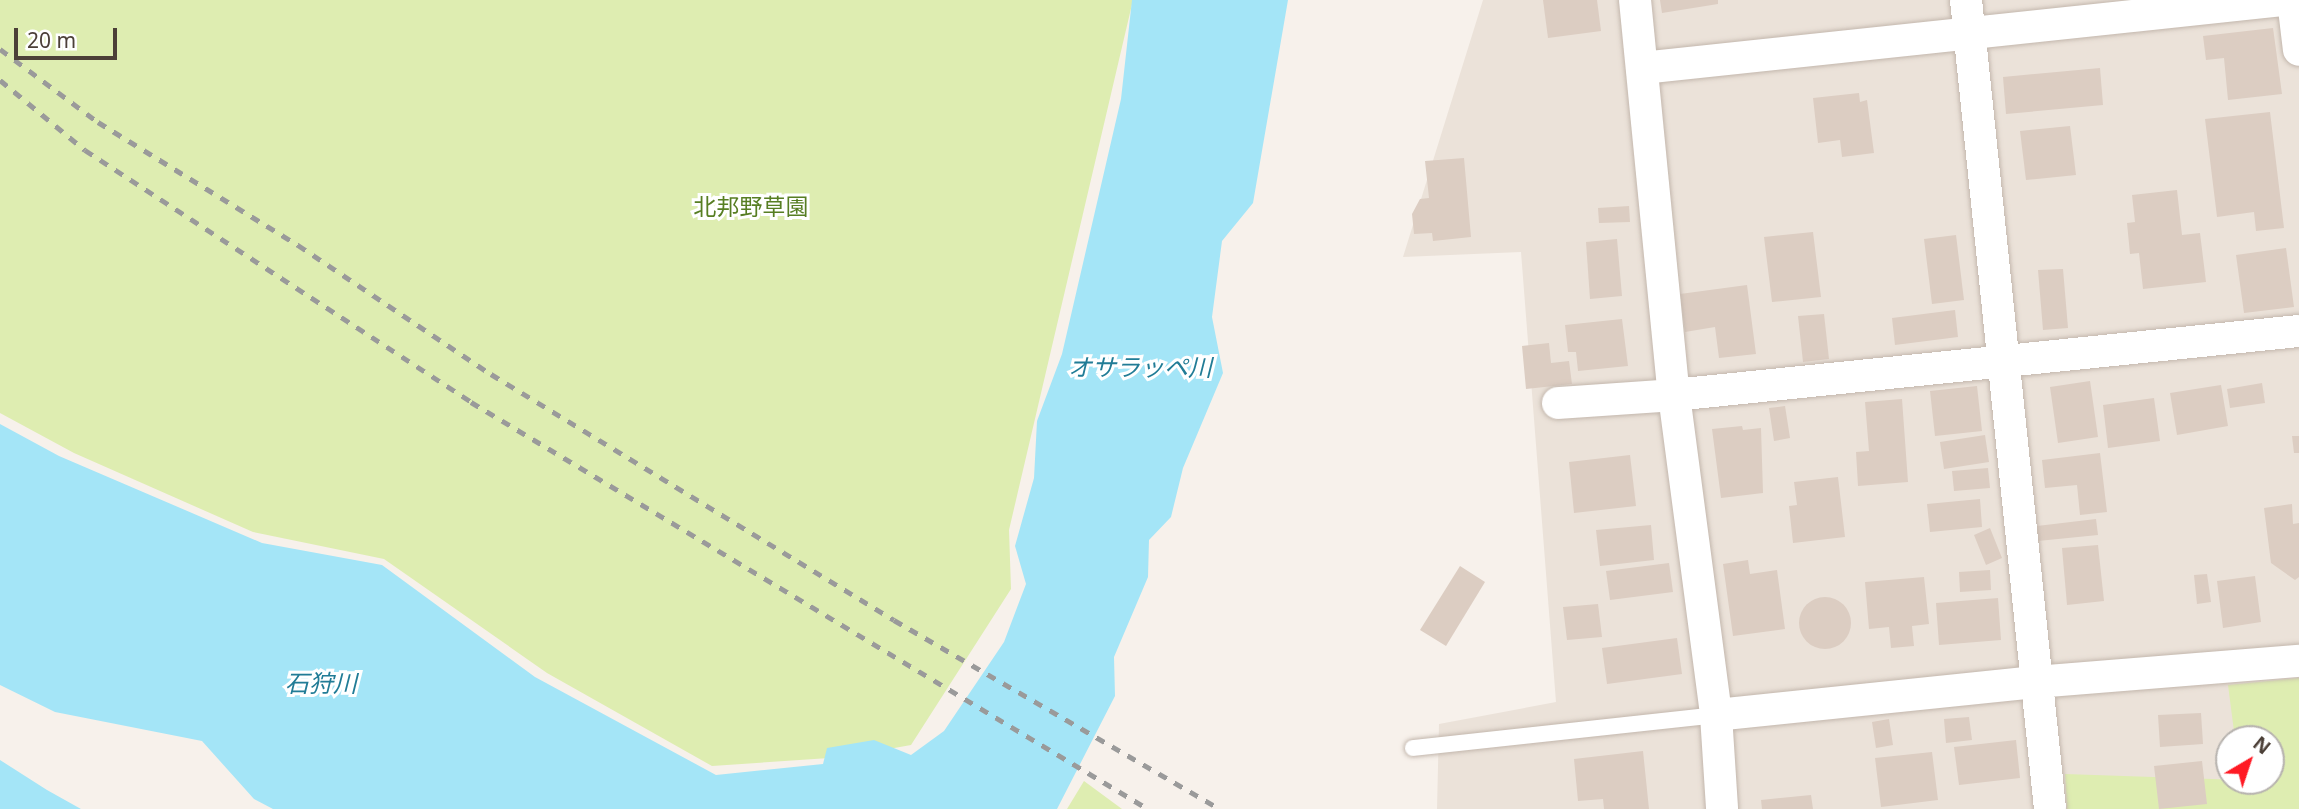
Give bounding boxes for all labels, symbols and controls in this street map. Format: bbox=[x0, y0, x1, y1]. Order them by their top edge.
scale bar bbox=[18, 14, 121, 58]
text: 20 m bbox=[27, 26, 76, 54]
park label: 北邦野草園 bbox=[694, 192, 808, 220]
water label: オサラッペ川 bbox=[1068, 353, 1212, 381]
water label: 石狩川 bbox=[285, 669, 357, 697]
north arrow bbox=[2215, 725, 2285, 795]
text: N bbox=[2248, 730, 2276, 760]

